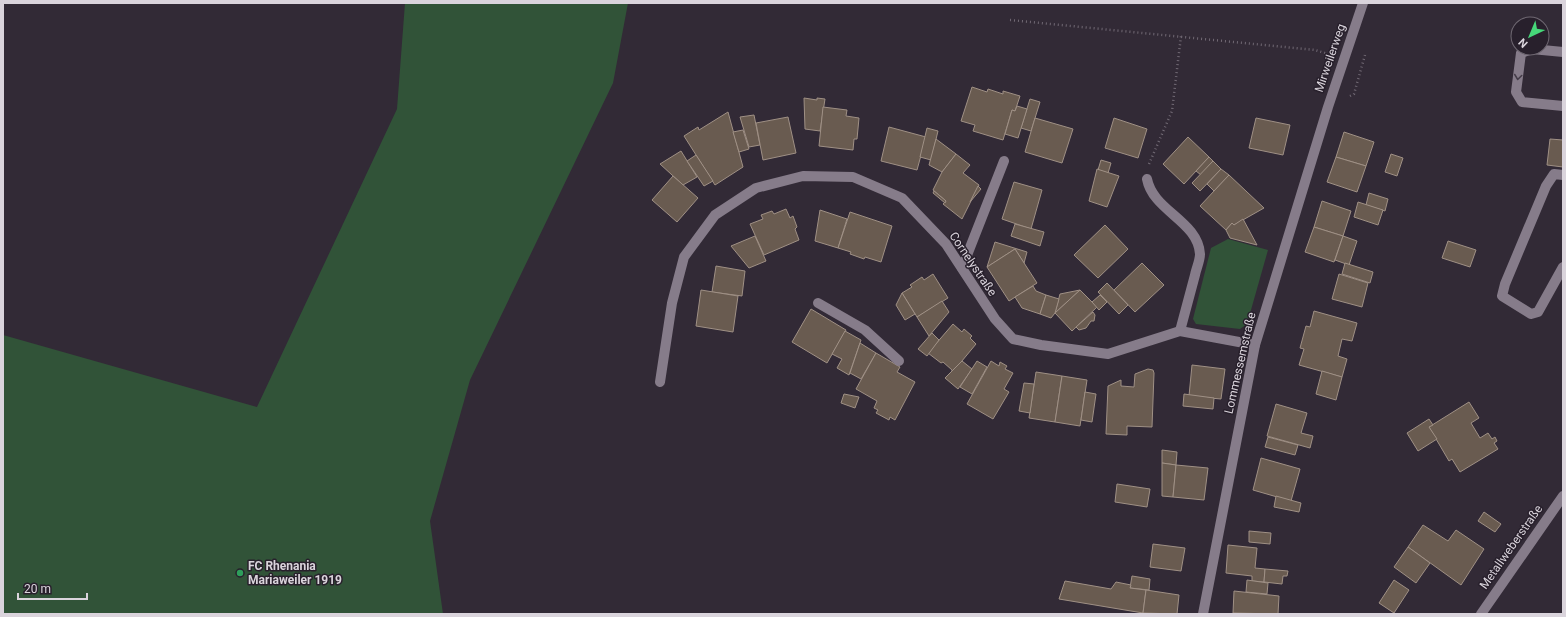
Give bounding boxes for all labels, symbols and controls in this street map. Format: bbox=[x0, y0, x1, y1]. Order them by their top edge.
north arrow bbox=[1510, 16, 1550, 56]
street label: Mirweilerweg bbox=[1312, 22, 1348, 94]
text: N bbox=[1516, 35, 1531, 50]
one-way arrow bbox=[1514, 74, 1523, 80]
street label: Cornelystraße bbox=[946, 229, 1000, 299]
street label: Lommessemstraße bbox=[1221, 311, 1259, 415]
street label: Metallweberstraße bbox=[1477, 502, 1545, 592]
place label: FC Rhenania Mariaweiler 1919 bbox=[248, 559, 342, 587]
marker: FC Rhenania Mariaweiler 1919 bbox=[235, 568, 245, 578]
scale bar bbox=[18, 575, 87, 601]
text: 20 m bbox=[24, 582, 51, 596]

